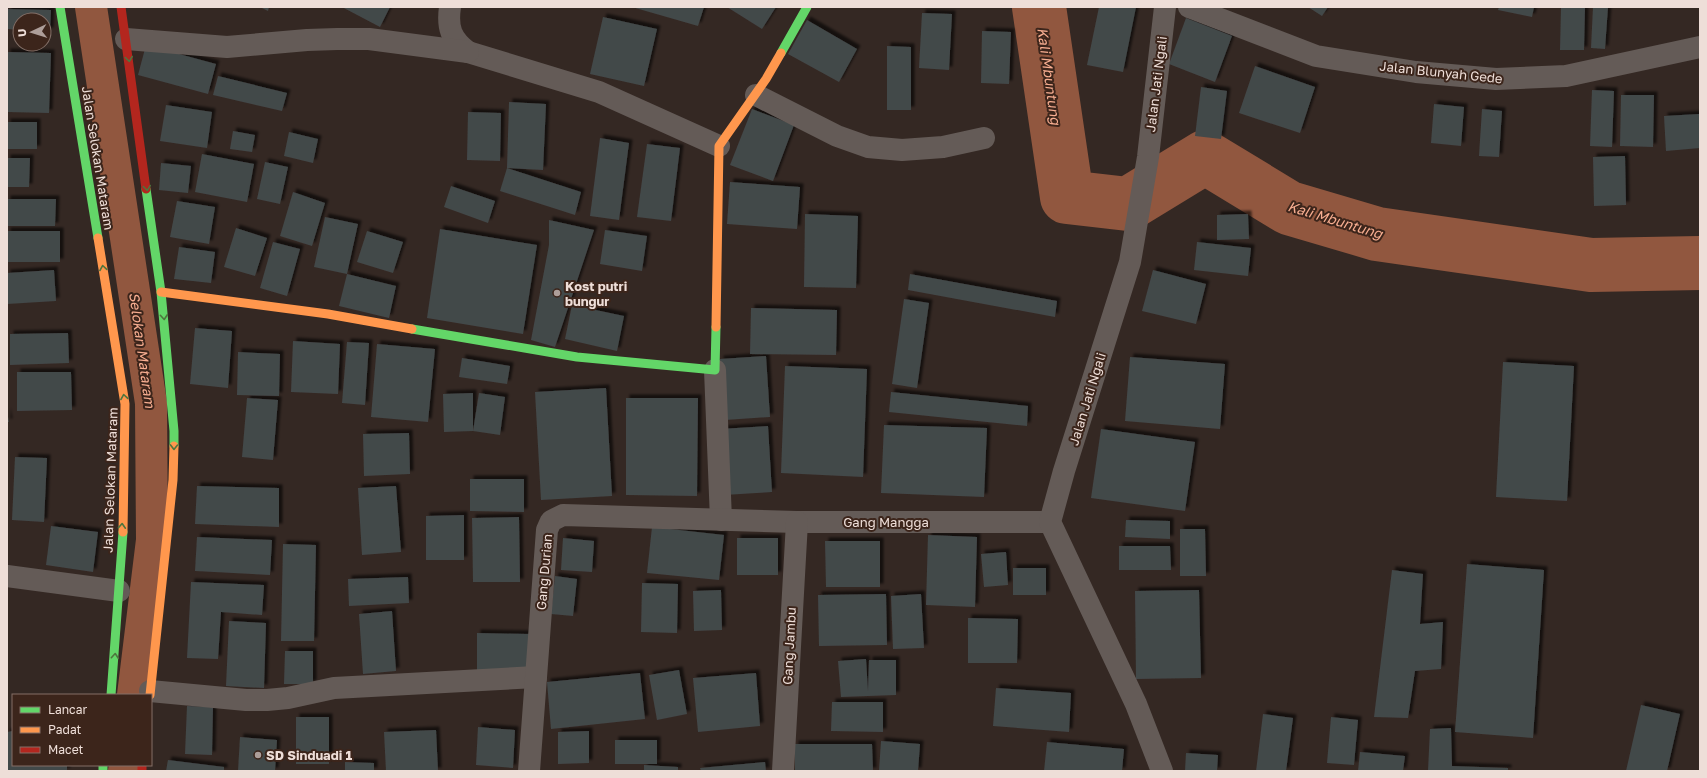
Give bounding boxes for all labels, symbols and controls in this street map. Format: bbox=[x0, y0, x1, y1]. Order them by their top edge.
north arrow bbox=[12, 12, 52, 52]
water label: Kali Mbuntung bbox=[1034, 26, 1065, 127]
text: U bbox=[15, 28, 28, 37]
street label: Jalan Jati Ngali bbox=[1142, 35, 1170, 133]
one-way arrow bbox=[124, 56, 133, 63]
street label: Jalan Blunyah Gede bbox=[1379, 58, 1503, 86]
street label: Jalan Selokan Mataram bbox=[79, 85, 117, 231]
one-way arrow bbox=[142, 185, 151, 191]
water label: Kali Mbuntung bbox=[1286, 197, 1386, 242]
one-way arrow bbox=[99, 265, 108, 271]
place label: Kost putri bungur bbox=[565, 278, 627, 309]
marker: Kost putri bungur bbox=[552, 288, 562, 298]
water label: Selokan Mataram bbox=[126, 291, 159, 409]
one-way arrow bbox=[159, 314, 168, 320]
street label: Jalan Jati Ngali bbox=[1065, 350, 1109, 448]
one-way arrow bbox=[120, 393, 129, 400]
street label: Jalan Selokan Mataram bbox=[99, 407, 121, 553]
one-way arrow bbox=[170, 444, 178, 450]
street label: Gang Mangga bbox=[843, 514, 929, 530]
one-way arrow bbox=[117, 523, 126, 529]
street label: Gang Durian bbox=[533, 533, 555, 611]
street label: Gang Jambu bbox=[779, 607, 799, 685]
one-way arrow bbox=[110, 653, 119, 659]
legend bbox=[12, 694, 152, 766]
text: Lancar bbox=[48, 702, 87, 717]
text: Padat bbox=[48, 722, 82, 737]
text: Macet bbox=[48, 742, 84, 757]
place label: SD Sinduadi 1 bbox=[266, 747, 352, 763]
marker: SD Sinduadi 1 bbox=[253, 750, 263, 760]

